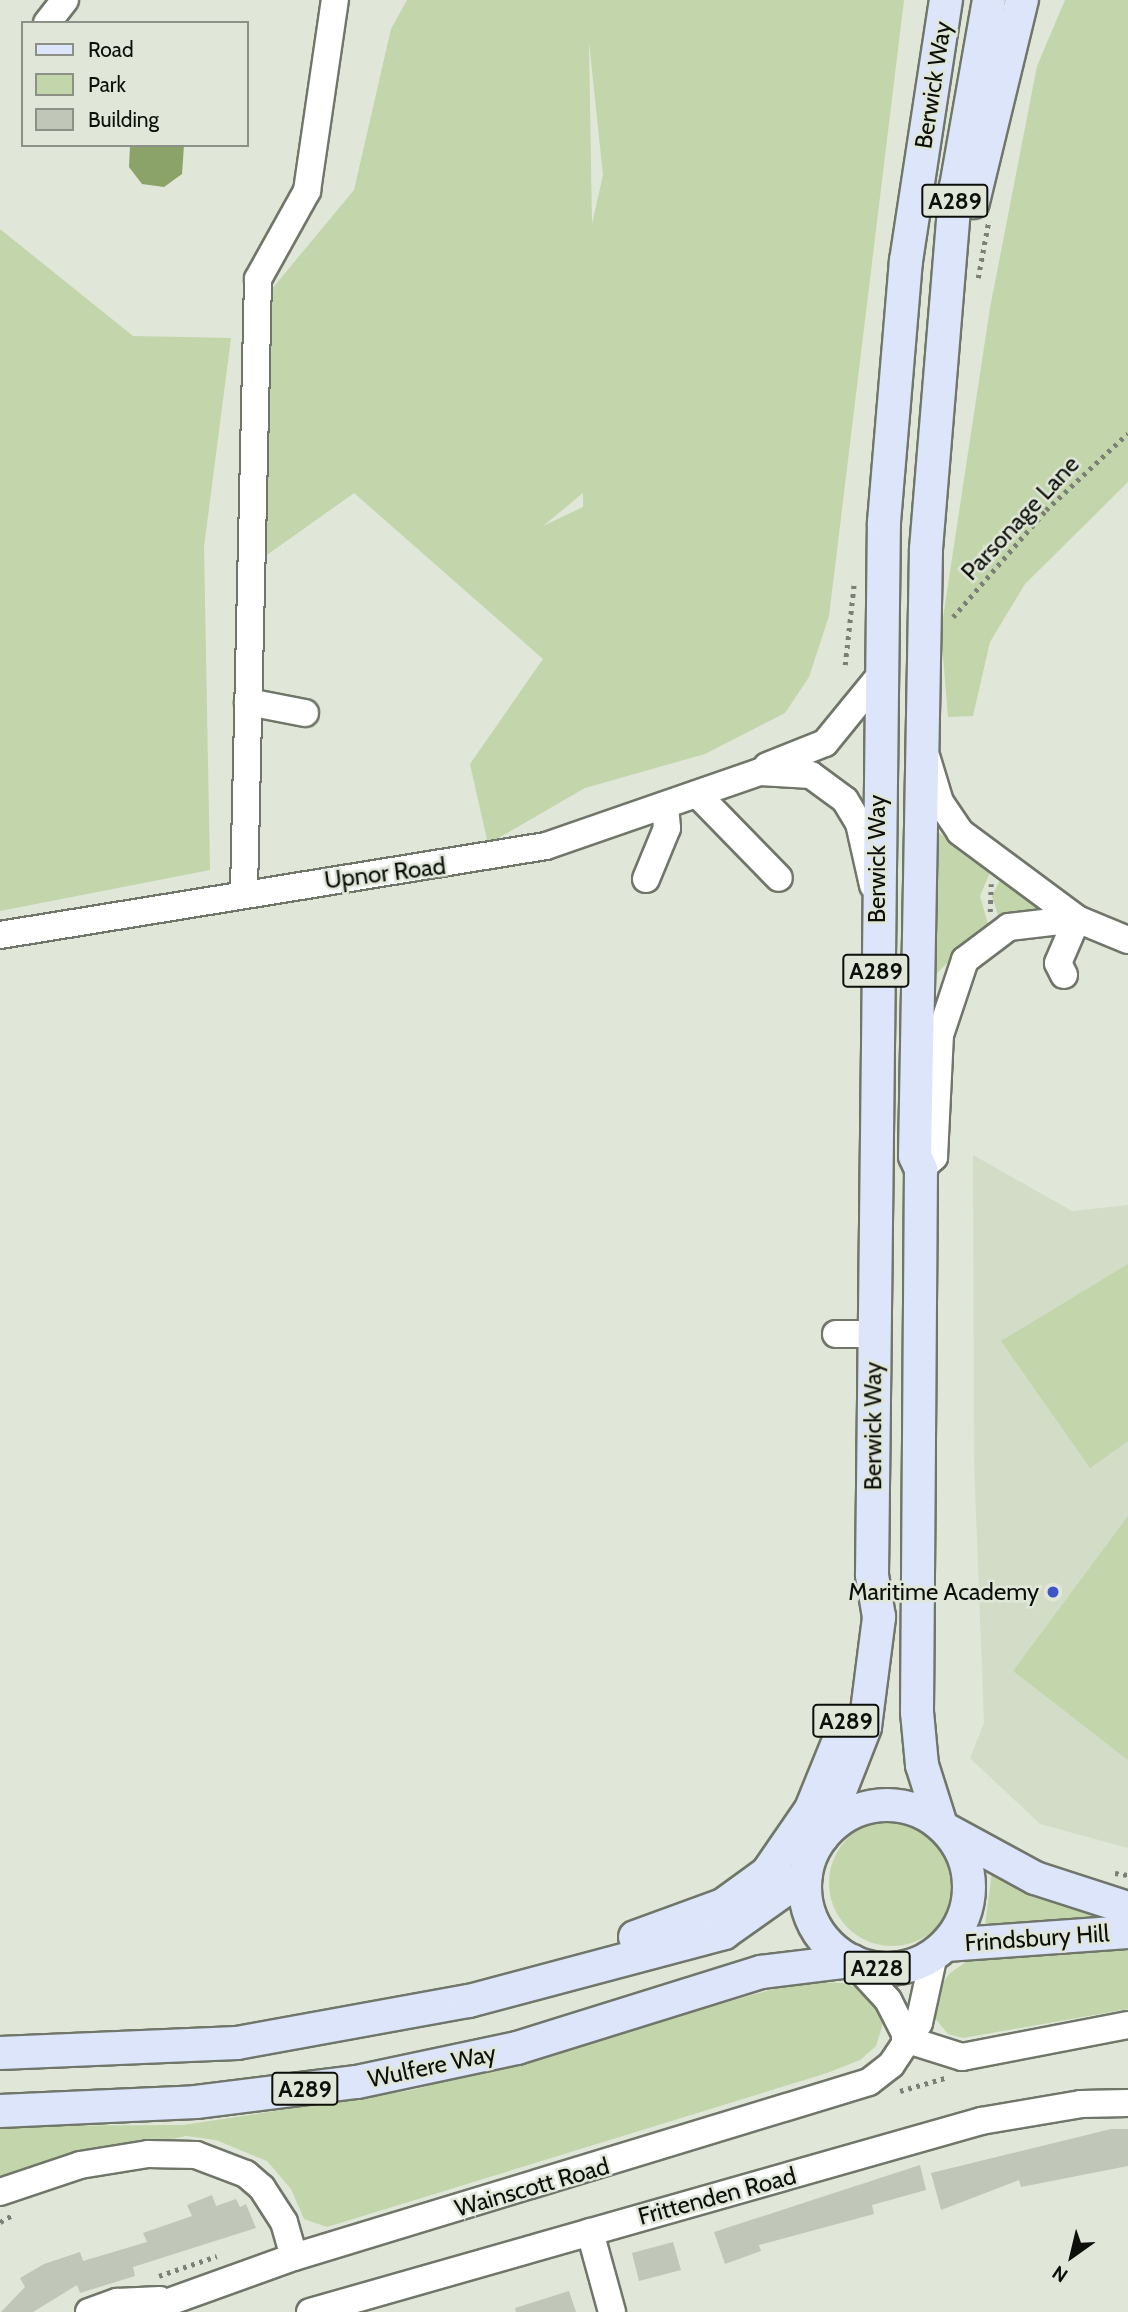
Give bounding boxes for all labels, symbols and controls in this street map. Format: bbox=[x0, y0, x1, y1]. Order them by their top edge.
street label: Berwick Way bbox=[909, 19, 957, 151]
legend bbox=[21, 21, 248, 147]
text: Road bbox=[88, 37, 134, 62]
text: Park bbox=[88, 72, 126, 97]
text: Building bbox=[88, 107, 159, 132]
road number: A289 bbox=[920, 182, 990, 220]
street label: Parsonage Lane bbox=[955, 450, 1085, 586]
street label: Berwick Way bbox=[863, 795, 891, 923]
street label: Upnor Road bbox=[323, 851, 447, 895]
road number: A289 bbox=[841, 952, 911, 990]
street label: Berwick Way bbox=[859, 1362, 887, 1490]
place label: Maritime Academy bbox=[848, 1578, 1039, 1606]
marker: Maritime Academy bbox=[1045, 1584, 1061, 1600]
road number: A289 bbox=[811, 1702, 881, 1740]
street label: Frindsbury Hill bbox=[964, 1919, 1110, 1957]
road number: A228 bbox=[842, 1949, 912, 1988]
street label: Wulfere Way bbox=[365, 2038, 499, 2094]
road number: A289 bbox=[270, 2070, 340, 2108]
street label: Wainscott Road bbox=[452, 2151, 612, 2223]
street label: Frittenden Road bbox=[635, 2161, 799, 2231]
north arrow bbox=[1037, 2221, 1107, 2291]
text: N bbox=[1048, 2261, 1072, 2287]

